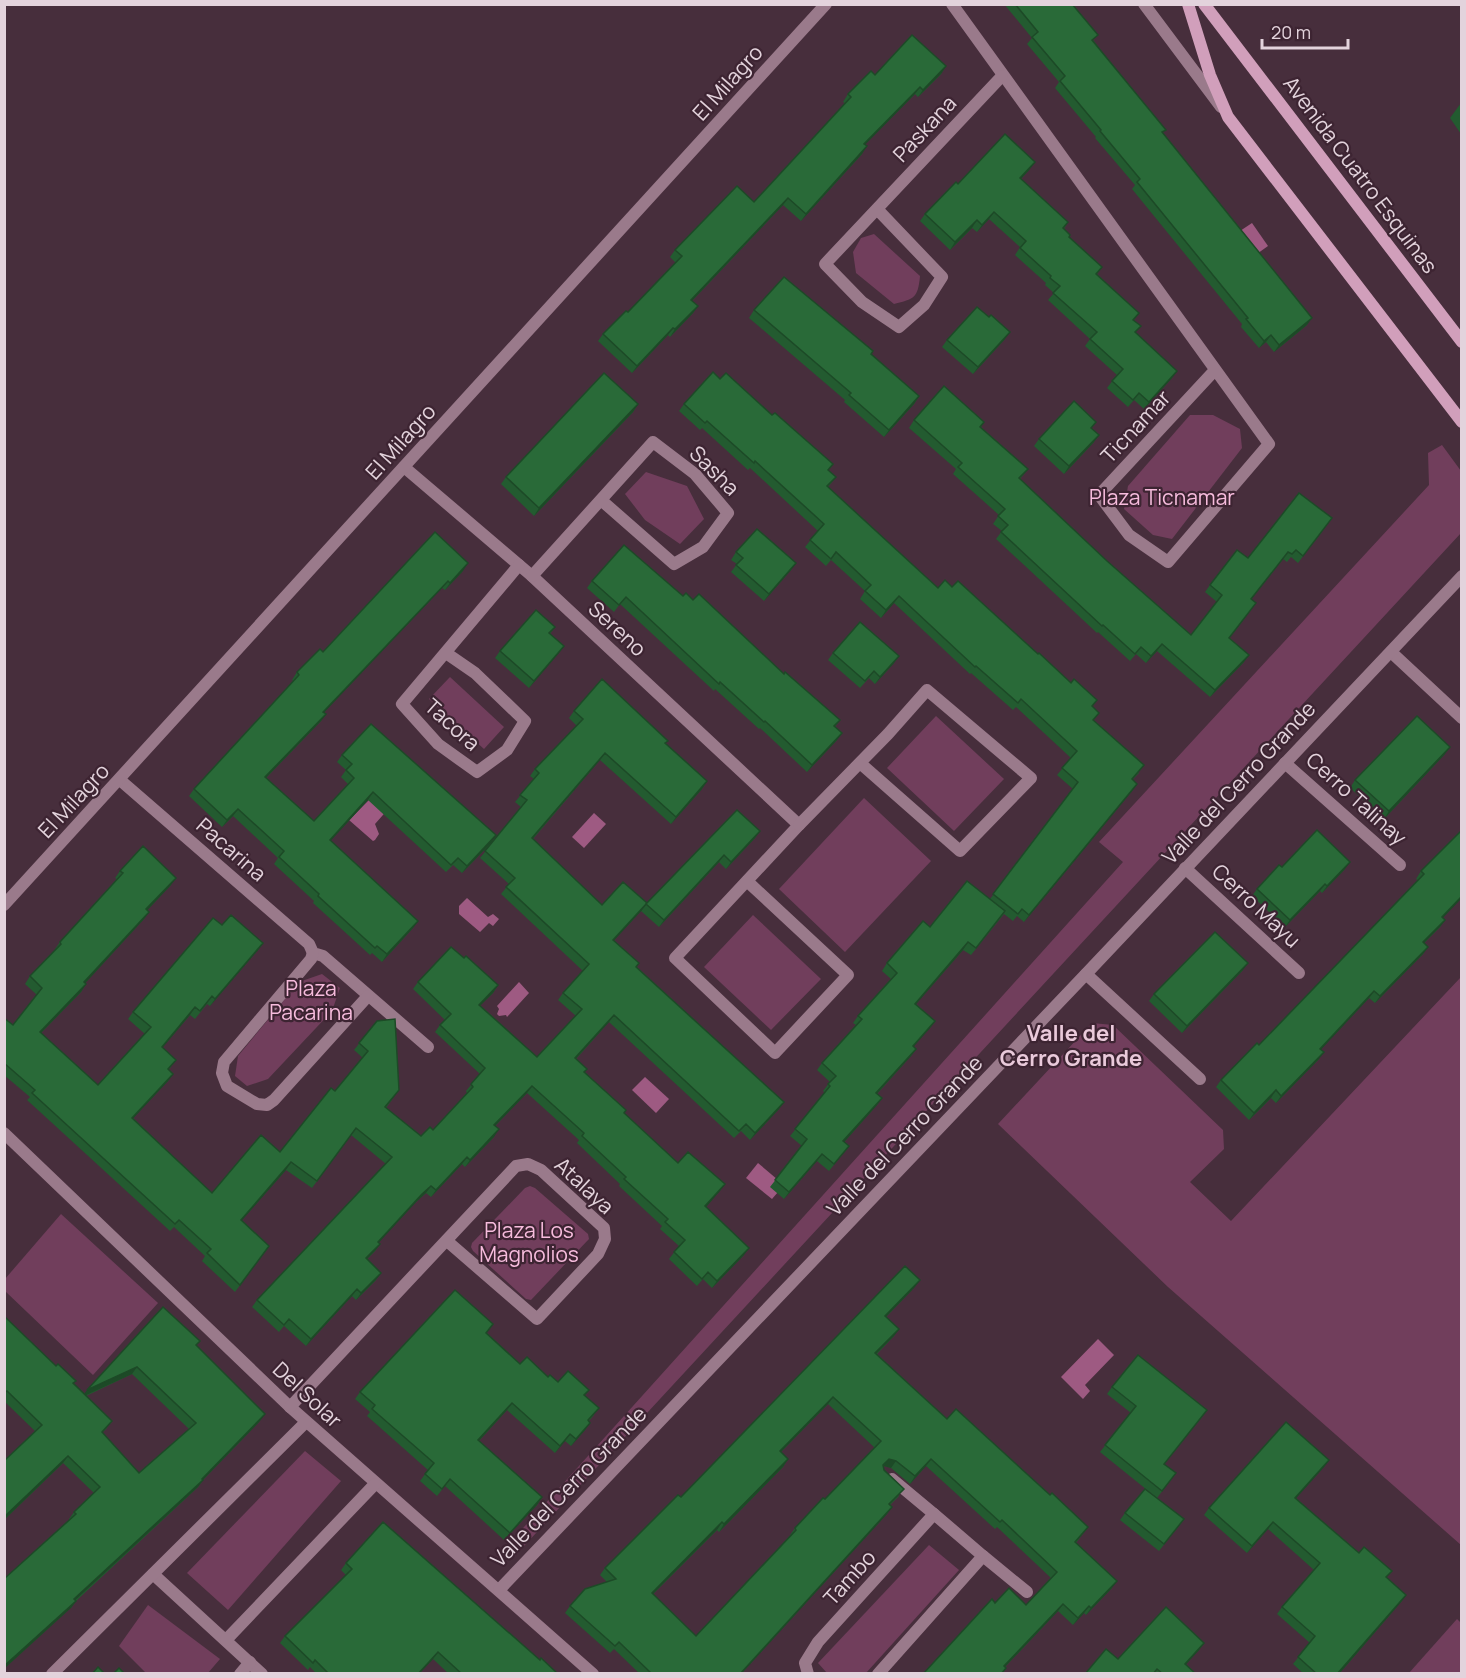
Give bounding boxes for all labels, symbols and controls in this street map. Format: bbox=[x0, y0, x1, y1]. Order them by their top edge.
scale bar bbox=[1262, 12, 1348, 50]
text: 20 m bbox=[1271, 20, 1311, 44]
street label: El Milagro bbox=[686, 39, 769, 126]
street label: Avenida Cuatro Esquinas bbox=[1277, 70, 1444, 279]
street label: Paskana bbox=[886, 89, 962, 168]
street label: Ticnamar bbox=[1094, 383, 1177, 469]
street label: El Milagro bbox=[359, 398, 442, 485]
street label: Sasha bbox=[684, 439, 746, 501]
park label: Plaza Ticnamar bbox=[1089, 483, 1235, 511]
street label: Sereno bbox=[583, 594, 653, 662]
street label: Tacora bbox=[419, 692, 486, 757]
street label: Valle del Cerro Grande bbox=[1155, 695, 1321, 870]
street label: Cerro Talinay bbox=[1300, 746, 1413, 851]
street label: El Milagro bbox=[32, 757, 115, 844]
street label: Pacarina bbox=[191, 811, 272, 887]
street label: Cerro Mayu bbox=[1207, 857, 1307, 953]
park label: Plaza Pacarina bbox=[269, 974, 353, 1026]
district label: Valle del Cerro Grande bbox=[1000, 1018, 1142, 1073]
street label: Valle del Cerro Grande bbox=[820, 1049, 988, 1222]
street label: Atalaya bbox=[549, 1151, 620, 1220]
park label: Plaza Los Magnolios bbox=[479, 1216, 579, 1268]
street label: Del Solar bbox=[267, 1355, 349, 1434]
street label: Valle del Cerro Grande bbox=[484, 1400, 652, 1573]
street label: Tambo bbox=[817, 1544, 882, 1611]

